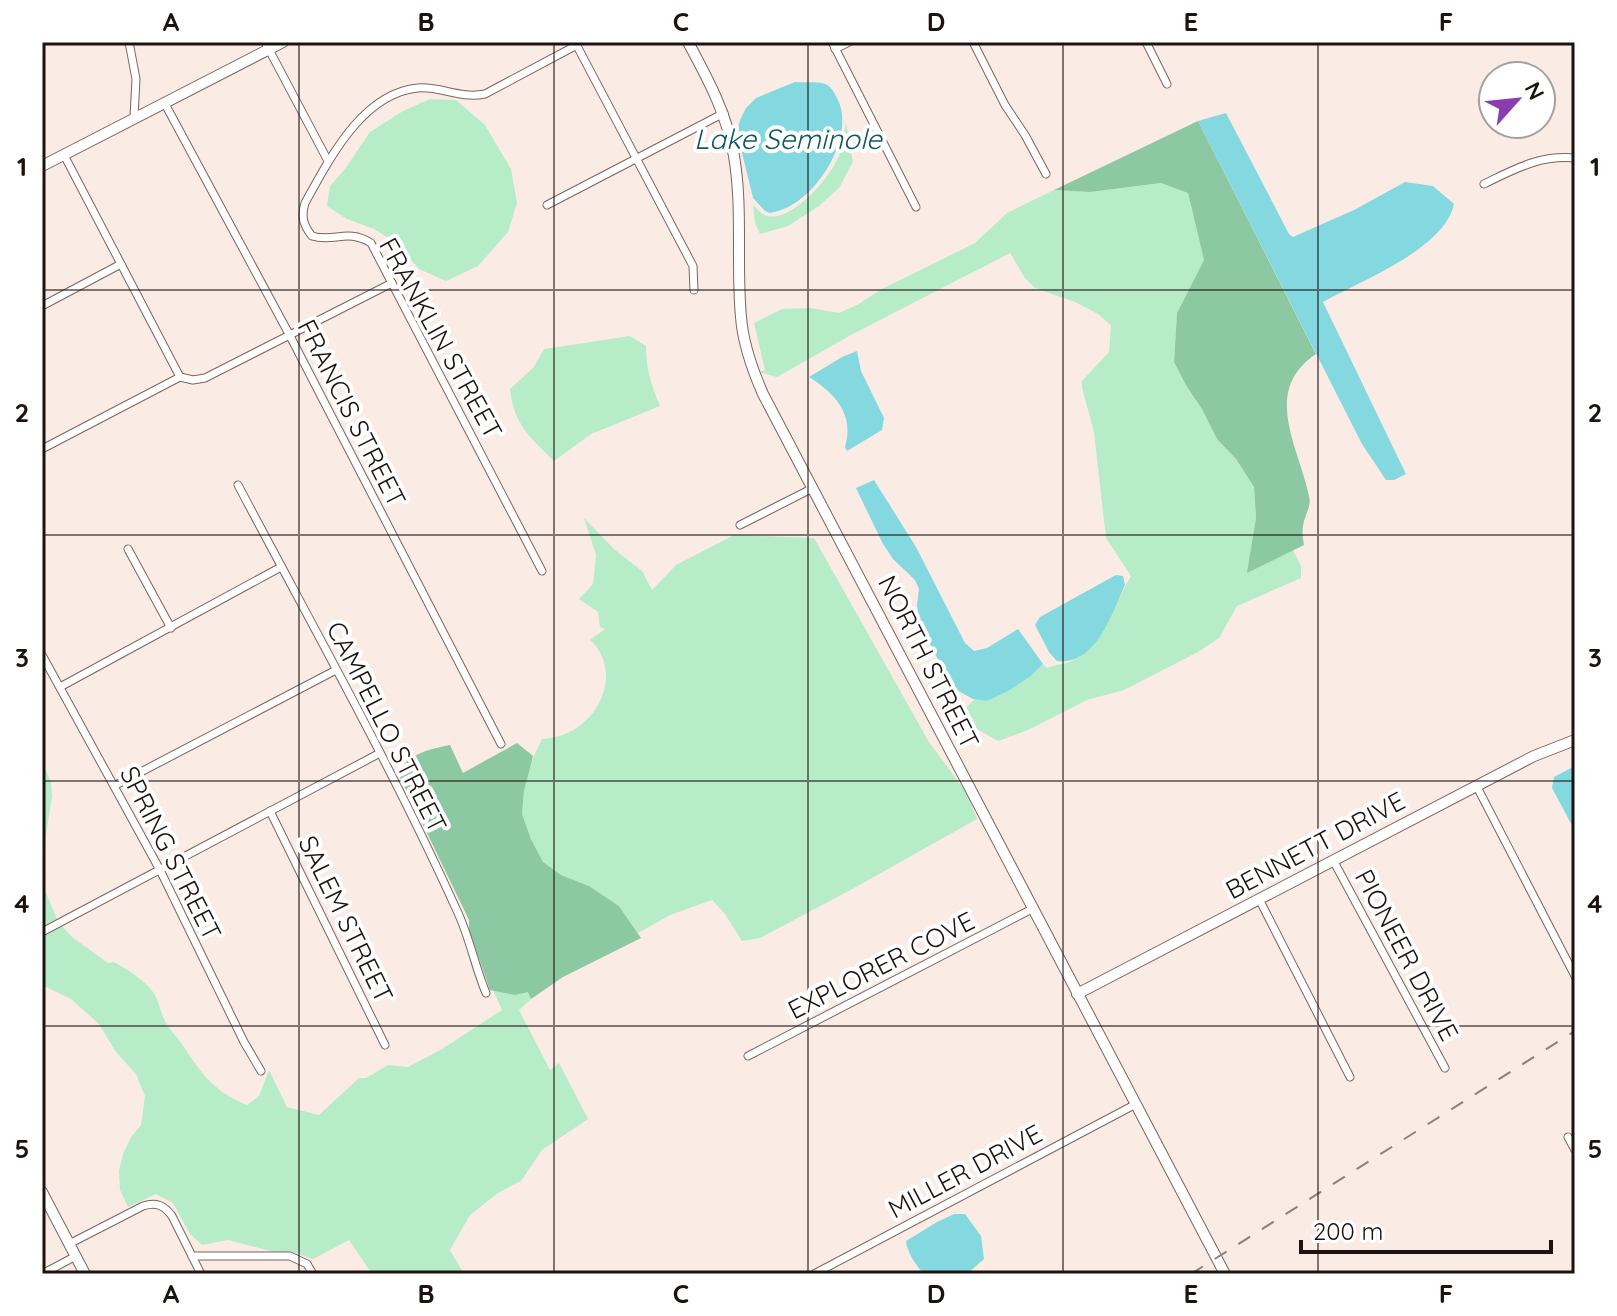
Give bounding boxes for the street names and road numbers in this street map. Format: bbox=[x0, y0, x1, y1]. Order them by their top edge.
street label: FRANKLIN STREET bbox=[372, 232, 510, 444]
street label: FRANCIS STREET bbox=[291, 314, 413, 512]
street label: NORTH STREET bbox=[871, 570, 987, 754]
street label: CAMPELLO STREET bbox=[319, 616, 455, 838]
street label: SPRING STREET bbox=[113, 760, 229, 946]
street label: BENNETT DRIVE bbox=[1220, 784, 1410, 906]
street label: SALEM STREET bbox=[291, 830, 401, 1008]
street label: PIONEER DRIVE bbox=[1348, 864, 1466, 1046]
street label: EXPLORER COVE bbox=[782, 904, 980, 1026]
street label: MILLER DRIVE bbox=[882, 1117, 1048, 1225]

